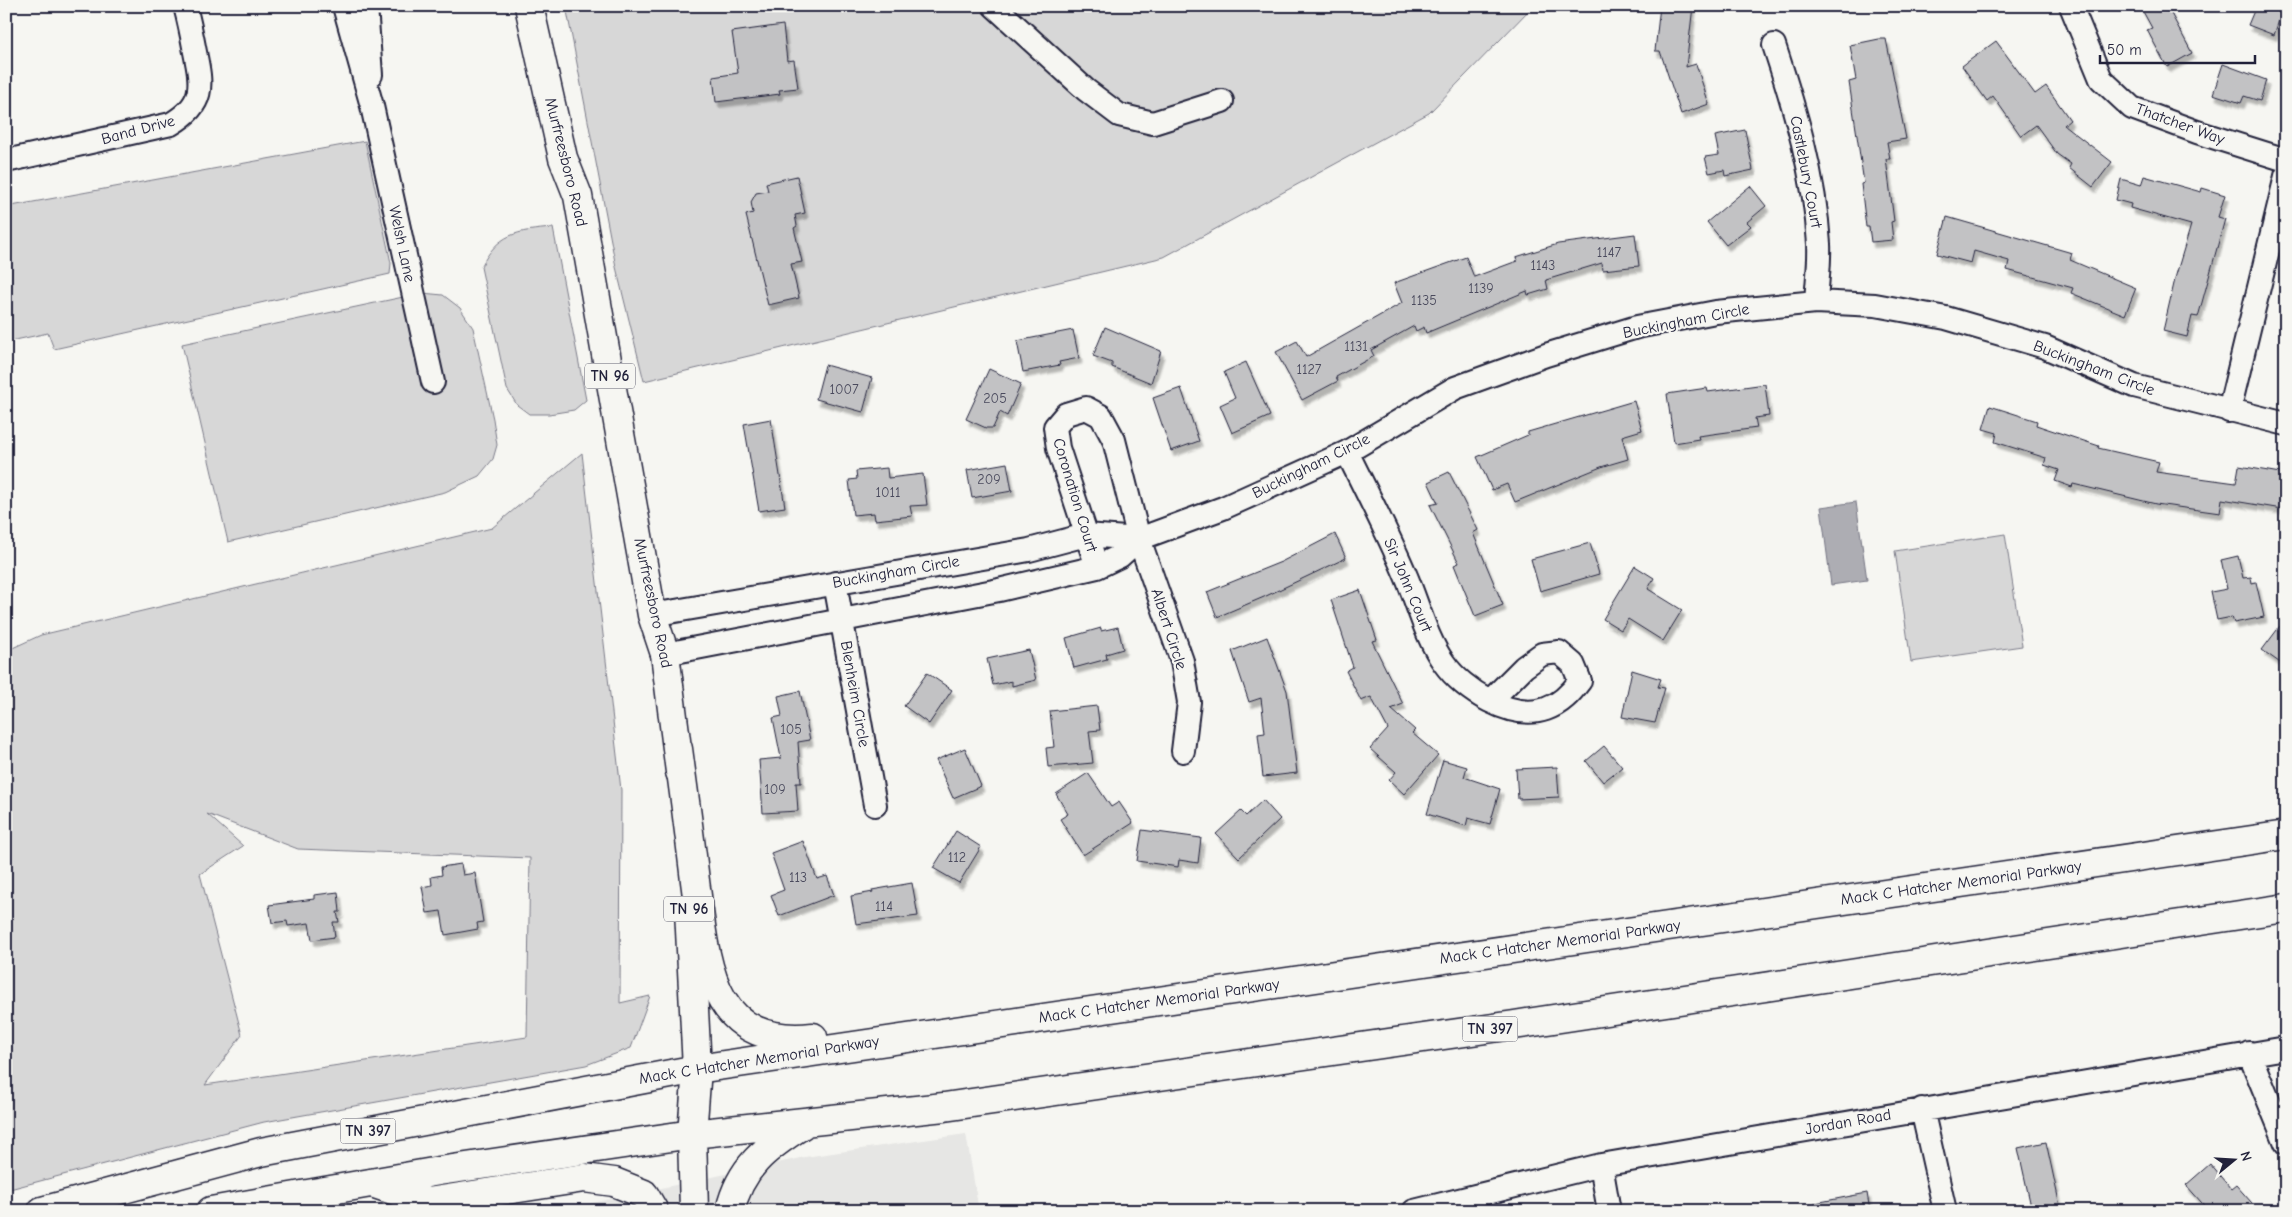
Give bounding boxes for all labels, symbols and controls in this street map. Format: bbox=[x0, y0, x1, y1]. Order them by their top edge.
scale bar bbox=[2100, 32, 2254, 64]
text: 50 m bbox=[2107, 41, 2142, 59]
street label: Murfreesboro Road bbox=[541, 95, 591, 229]
street label: Thatcher Way bbox=[2133, 100, 2228, 149]
street label: Band Drive bbox=[99, 112, 177, 148]
street label: Castlebury Court bbox=[1786, 114, 1826, 230]
street label: Welsh Lane bbox=[385, 204, 419, 284]
house number: 1147 bbox=[1597, 244, 1622, 261]
house number: 1143 bbox=[1531, 257, 1555, 274]
house number: 1139 bbox=[1468, 280, 1494, 297]
house number: 1135 bbox=[1411, 292, 1437, 309]
street label: Buckingham Circle bbox=[1621, 300, 1751, 342]
street label: Buckingham Circle bbox=[2031, 337, 2157, 399]
house number: 1131 bbox=[1344, 338, 1368, 355]
house number: 1127 bbox=[1296, 361, 1322, 378]
road number: TN 96 bbox=[585, 364, 635, 388]
house number: 1007 bbox=[829, 381, 859, 398]
house number: 205 bbox=[983, 390, 1007, 407]
street label: Buckingham Circle bbox=[1249, 430, 1373, 502]
street label: Coronation Court bbox=[1049, 436, 1101, 555]
house number: 209 bbox=[977, 471, 1001, 488]
house number: 1011 bbox=[875, 484, 901, 501]
street label: Sir John Court bbox=[1380, 535, 1436, 635]
street label: Murfreesboro Road bbox=[630, 536, 676, 670]
street label: Buckingham Circle bbox=[831, 552, 961, 592]
street label: Albert Circle bbox=[1147, 586, 1191, 672]
street label: Blenheim Circle bbox=[837, 639, 873, 749]
house number: 105 bbox=[780, 721, 802, 738]
house number: 109 bbox=[764, 781, 786, 798]
house number: 112 bbox=[948, 849, 966, 866]
street label: Mack C Hatcher Memorial Parkway bbox=[1839, 857, 2083, 909]
house number: 113 bbox=[789, 869, 807, 886]
road number: TN 96 bbox=[664, 896, 714, 922]
house number: 114 bbox=[875, 898, 893, 915]
street label: Mack C Hatcher Memorial Parkway bbox=[1438, 916, 1682, 968]
street label: Mack C Hatcher Memorial Parkway bbox=[1037, 975, 1281, 1027]
road number: TN 397 bbox=[1462, 1016, 1518, 1042]
street label: Mack C Hatcher Memorial Parkway bbox=[638, 1032, 881, 1088]
street label: Jordan Road bbox=[1804, 1106, 1892, 1138]
road number: TN 397 bbox=[340, 1118, 396, 1144]
north arrow bbox=[2210, 1134, 2260, 1184]
text: N bbox=[2236, 1149, 2255, 1163]

